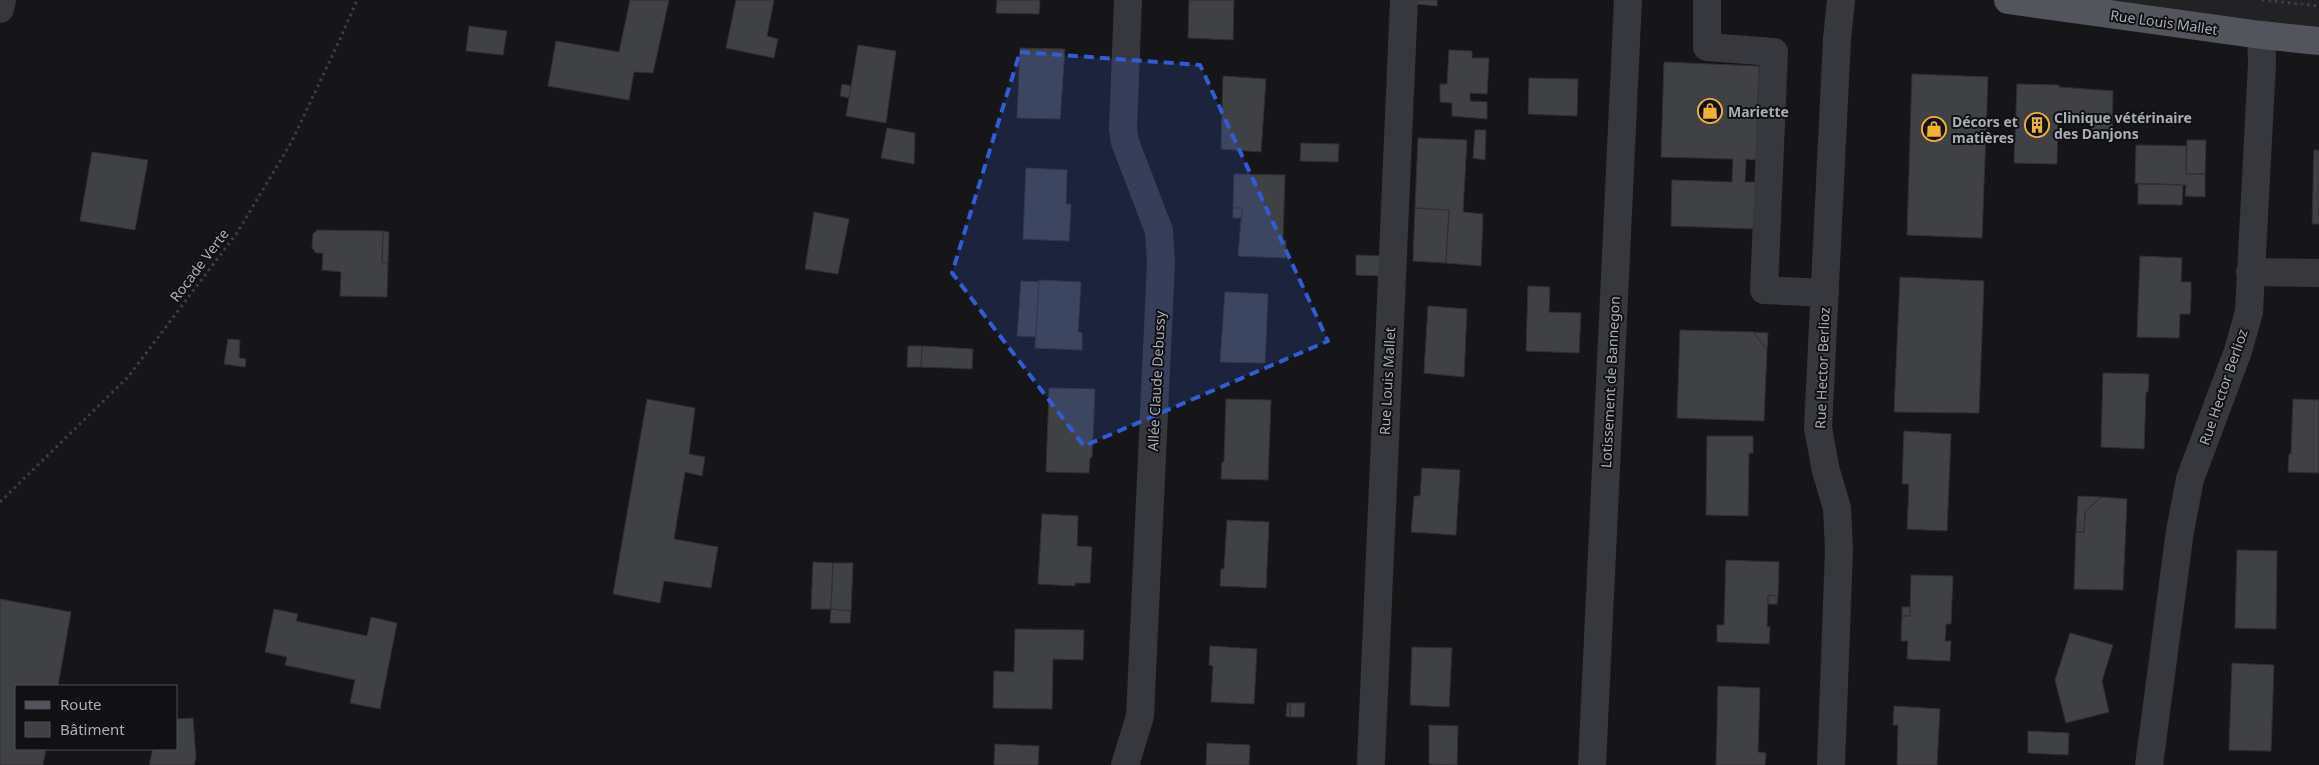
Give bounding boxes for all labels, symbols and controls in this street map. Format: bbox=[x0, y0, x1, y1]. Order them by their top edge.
street label: Rue Louis Mallet bbox=[2109, 5, 2219, 39]
shop icon: Mariette bbox=[1697, 98, 1723, 124]
place label: Mariette bbox=[1728, 102, 1789, 121]
place label: Clinique vétérinaire des Danjons bbox=[2054, 108, 2192, 143]
place label: Décors et matières bbox=[1952, 112, 2018, 147]
building icon: Clinique vétérinaire des Danjons bbox=[2024, 112, 2050, 138]
shop icon: Décors et matières bbox=[1921, 116, 1947, 142]
street label: Rocade Verte bbox=[165, 225, 233, 305]
street label: Lotissement de Bannegon bbox=[1596, 296, 1624, 468]
street label: Rue Hector Berlioz bbox=[1810, 306, 1834, 429]
street label: Allée Claude Debussy bbox=[1143, 309, 1169, 452]
street label: Rue Hector Berlioz bbox=[2194, 326, 2252, 448]
street label: Rue Louis Mallet bbox=[1375, 327, 1399, 435]
legend bbox=[15, 685, 178, 750]
text: Route bbox=[60, 694, 102, 714]
text: Bâtiment bbox=[60, 719, 125, 739]

